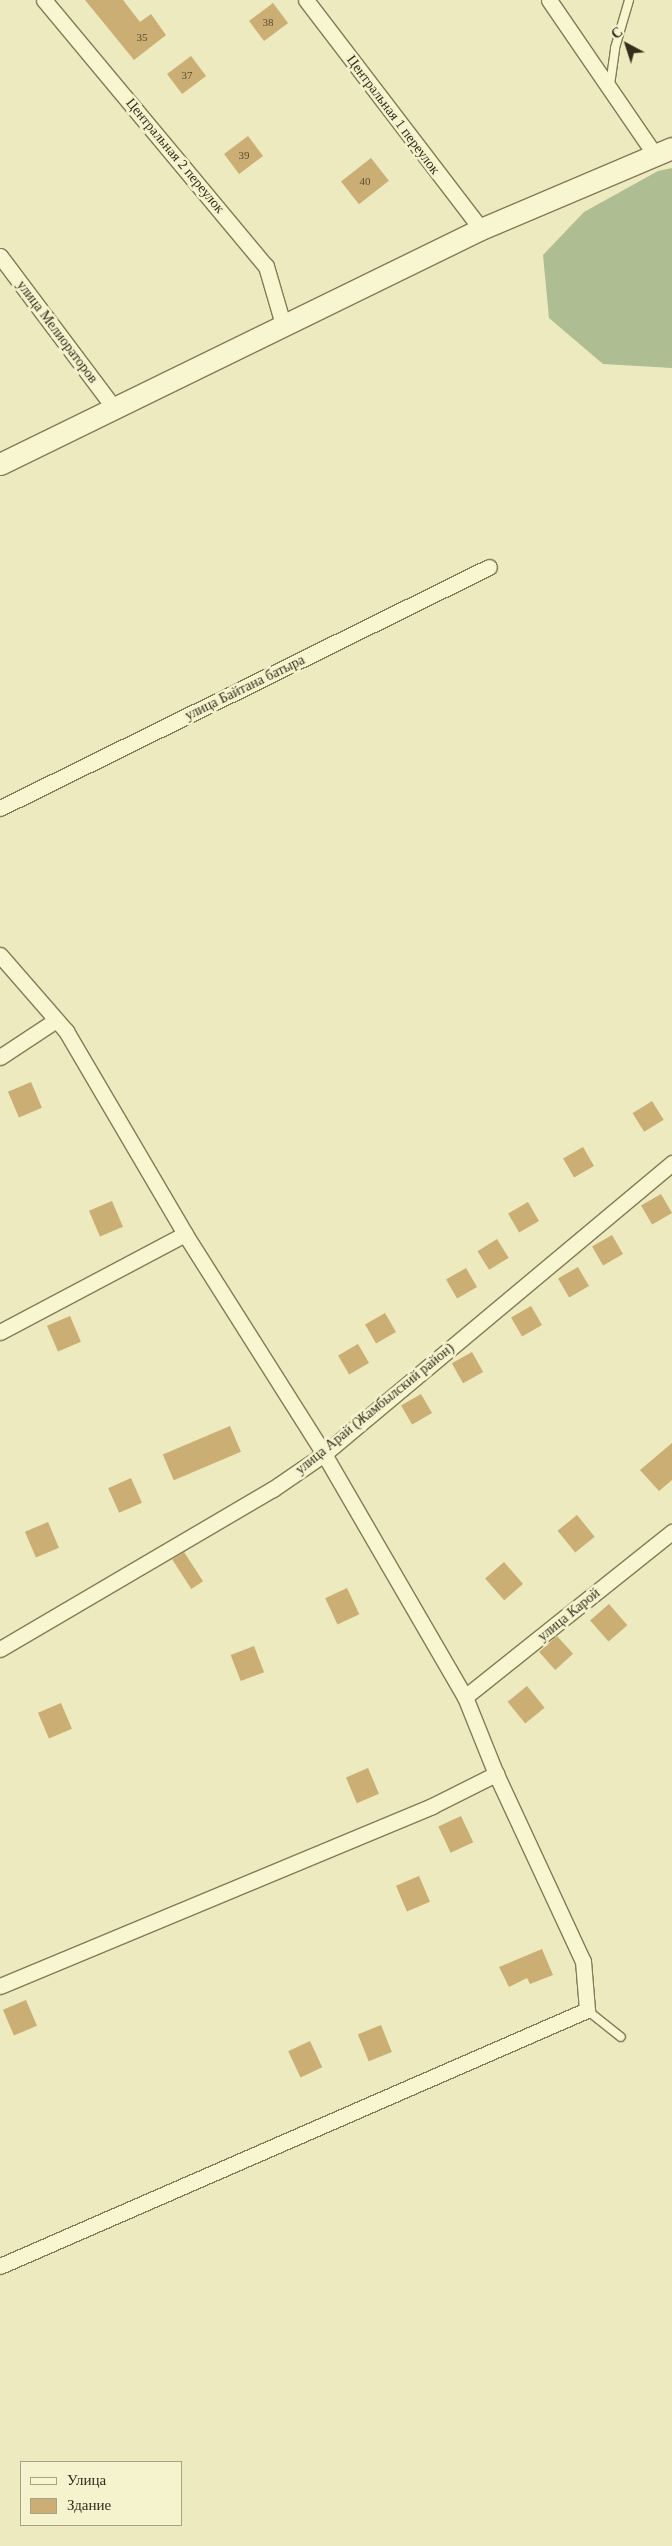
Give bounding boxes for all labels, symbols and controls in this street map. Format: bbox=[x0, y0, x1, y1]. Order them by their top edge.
house number: 38 bbox=[262, 15, 274, 29]
north arrow bbox=[602, 20, 652, 70]
text: С bbox=[608, 24, 626, 42]
house number: 35 bbox=[136, 30, 148, 44]
street label: Центральная 1 переулок bbox=[343, 52, 443, 178]
house number: 37 bbox=[182, 68, 192, 82]
street label: Центральная 2 переулок bbox=[122, 95, 228, 217]
house number: 39 bbox=[238, 148, 250, 162]
house number: 40 bbox=[360, 174, 370, 188]
street label: улица Мелиораторов bbox=[13, 277, 101, 387]
street label: улица Байтана батыра bbox=[182, 652, 308, 724]
street label: улица Арай (Жамбылский район) bbox=[292, 1340, 458, 1478]
street label: улица Карой bbox=[535, 1585, 603, 1645]
legend bbox=[20, 2461, 182, 2526]
text: Улица bbox=[67, 2472, 106, 2488]
text: Здание bbox=[67, 2497, 111, 2513]

